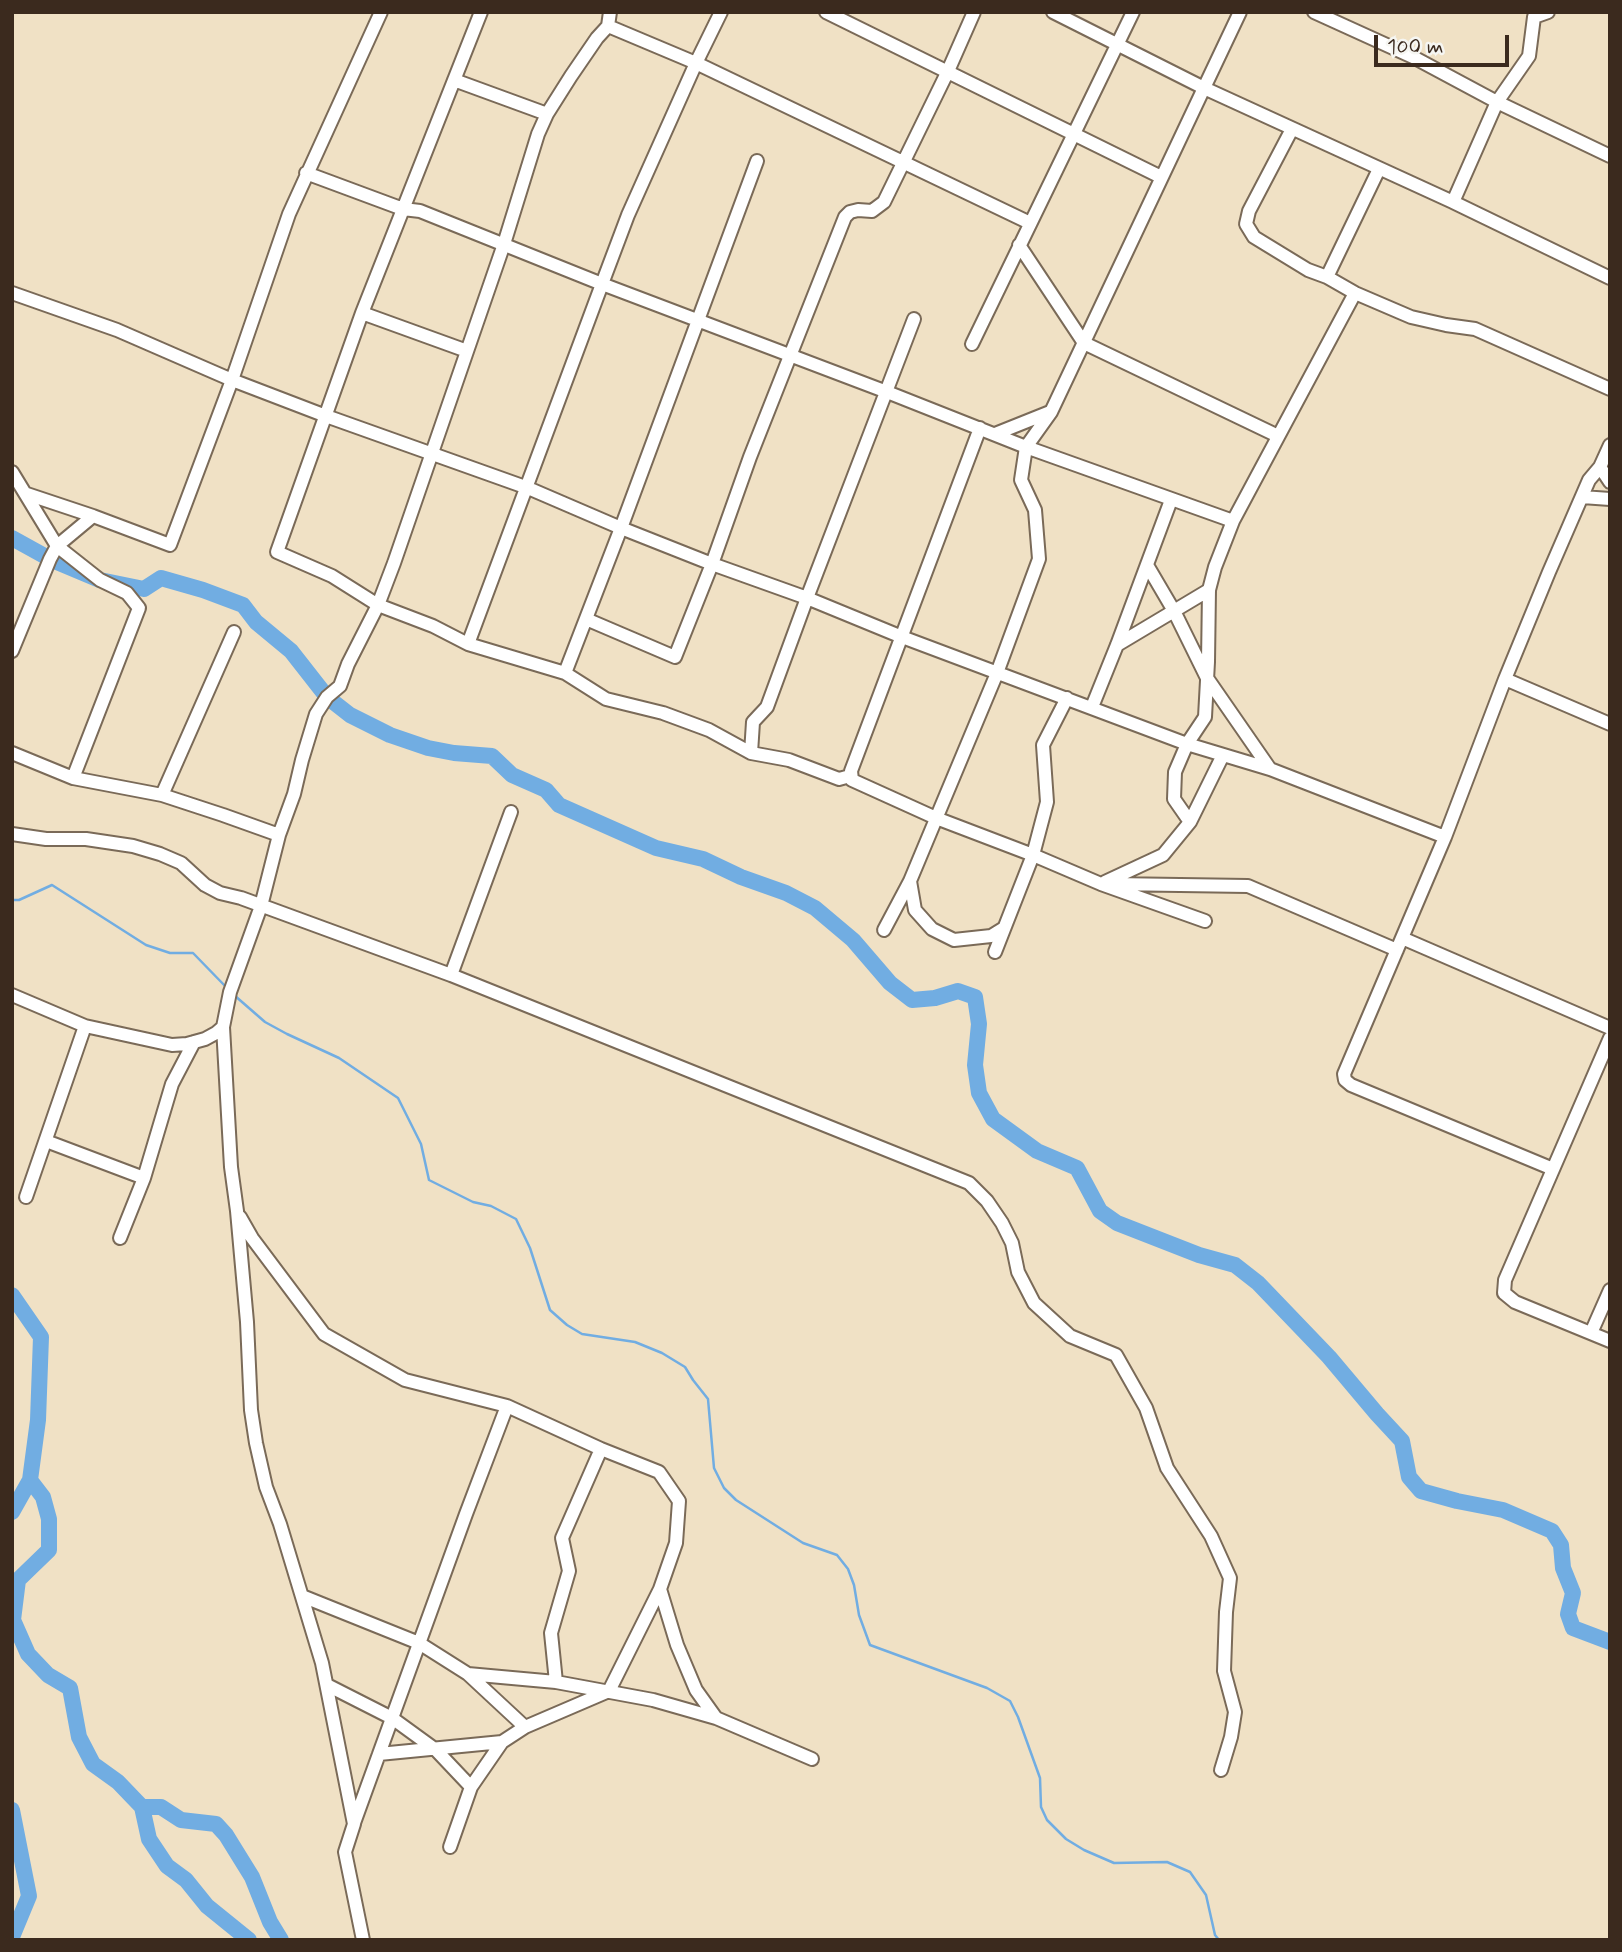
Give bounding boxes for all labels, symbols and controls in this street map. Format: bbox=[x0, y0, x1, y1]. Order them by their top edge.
scale bar bbox=[1377, 21, 1512, 65]
text: 100 m bbox=[1387, 33, 1443, 61]

